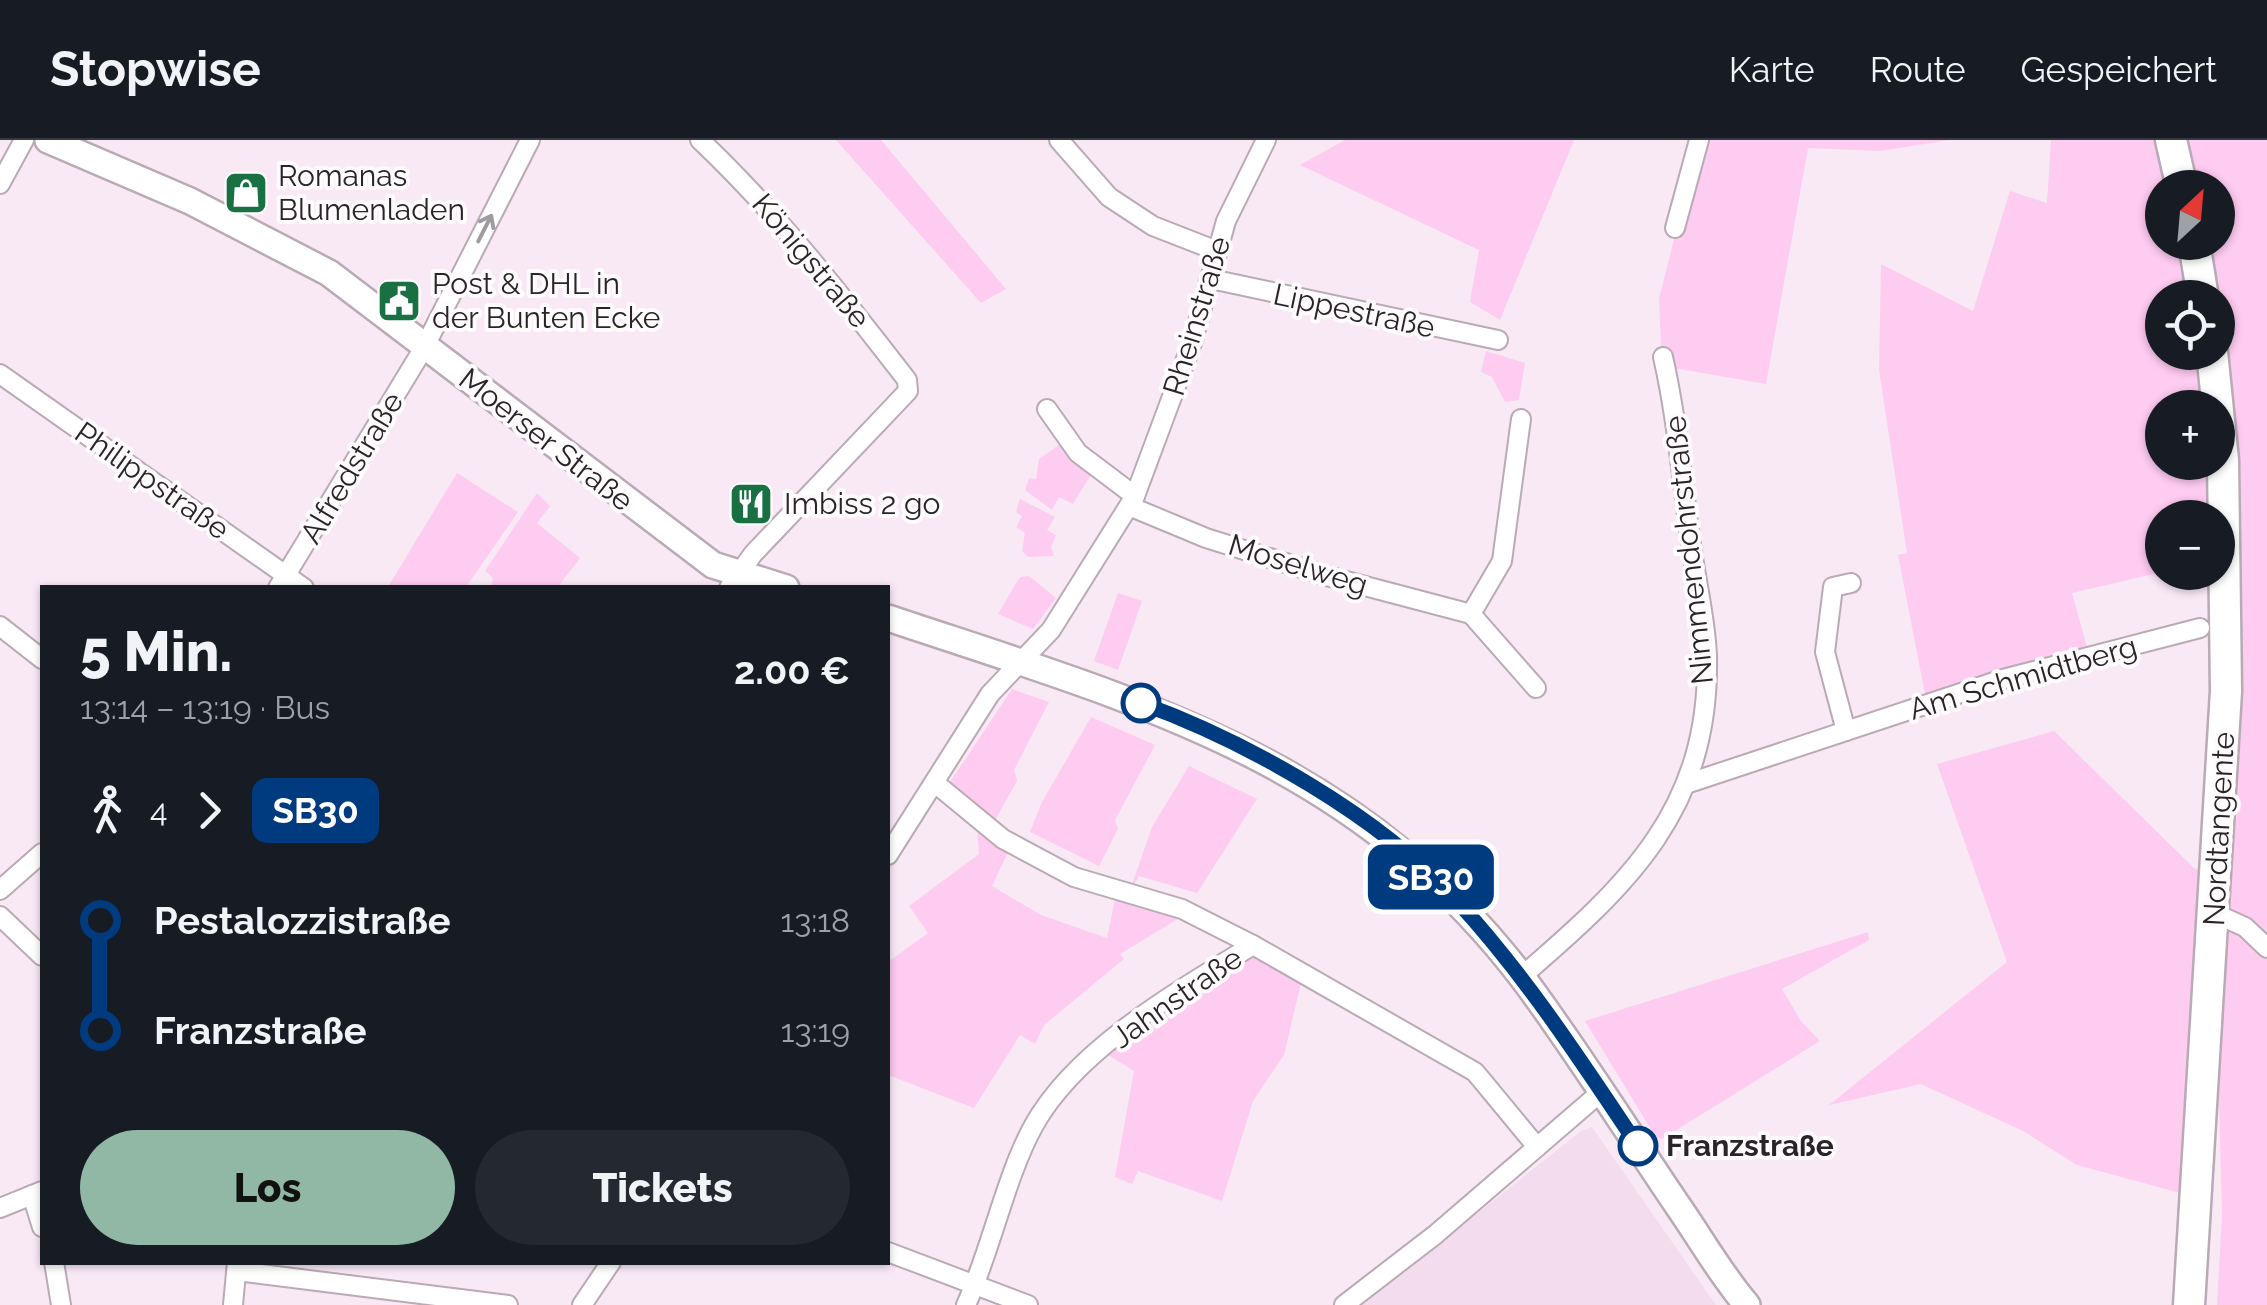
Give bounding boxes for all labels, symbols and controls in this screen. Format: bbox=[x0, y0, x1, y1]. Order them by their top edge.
text: Stopwise bbox=[50, 41, 261, 97]
text: Karte bbox=[1729, 49, 1815, 90]
text: Route bbox=[1870, 49, 1966, 90]
text: Gespeichert bbox=[2021, 49, 2217, 90]
place label: Romanas Blumenladen bbox=[278, 158, 465, 227]
shop icon: Romanas Blumenladen bbox=[223, 170, 269, 216]
north arrow bbox=[2145, 170, 2235, 260]
map controls bbox=[2145, 170, 2235, 590]
street label: Königstraße bbox=[745, 187, 878, 335]
one-way arrow bbox=[476, 214, 495, 244]
street label: Rheinstraße bbox=[1156, 232, 1237, 399]
place label: Post & DHL in der Bunten Ecke bbox=[432, 266, 660, 335]
street label: Lippestraße bbox=[1270, 276, 1438, 345]
public building icon: Post & DHL in der Bunten Ecke bbox=[376, 278, 422, 324]
button: locate bbox=[2145, 280, 2235, 370]
street label: Moerser Straße bbox=[453, 361, 640, 518]
street label: Alfredstraße bbox=[293, 386, 410, 550]
button: + bbox=[2145, 390, 2235, 480]
street label: Nimmendohrstraße bbox=[1657, 414, 1720, 686]
street label: Philippstraße bbox=[69, 415, 236, 547]
restaurant icon: Imbiss 2 go bbox=[728, 481, 774, 527]
place label: Imbiss 2 go bbox=[784, 486, 940, 521]
button: − bbox=[2145, 500, 2235, 590]
street label: Moselweg bbox=[1224, 527, 1372, 602]
text: 5 Min. bbox=[80, 619, 232, 684]
street label: Am Schmidtberg bbox=[1905, 628, 2141, 727]
text: 2.00 € bbox=[734, 648, 850, 693]
unlabelled marker bbox=[1122, 684, 1160, 722]
text: 13:14 – 13:19 · Bus bbox=[80, 689, 330, 726]
street label: Nordtangente bbox=[2196, 731, 2241, 927]
icon: walk bbox=[80, 783, 135, 838]
icon: forward bbox=[182, 783, 237, 838]
text: SB30 bbox=[272, 790, 359, 831]
text: 4 bbox=[150, 792, 167, 829]
line badge: SB30 bbox=[1361, 844, 1501, 910]
text: SB30 bbox=[1388, 857, 1474, 898]
text: Pestalozzistraße bbox=[154, 898, 451, 943]
text: 13:18 bbox=[781, 902, 850, 939]
street label: Jahnstraße bbox=[1105, 940, 1249, 1055]
text: Franzstraße bbox=[154, 1008, 367, 1053]
text: 13:19 bbox=[781, 1012, 850, 1049]
marker: Franzstraße bbox=[1619, 1127, 1657, 1165]
place label: Franzstraße bbox=[1666, 1128, 1834, 1163]
button: Los bbox=[80, 1130, 455, 1245]
button: Tickets bbox=[475, 1130, 850, 1245]

